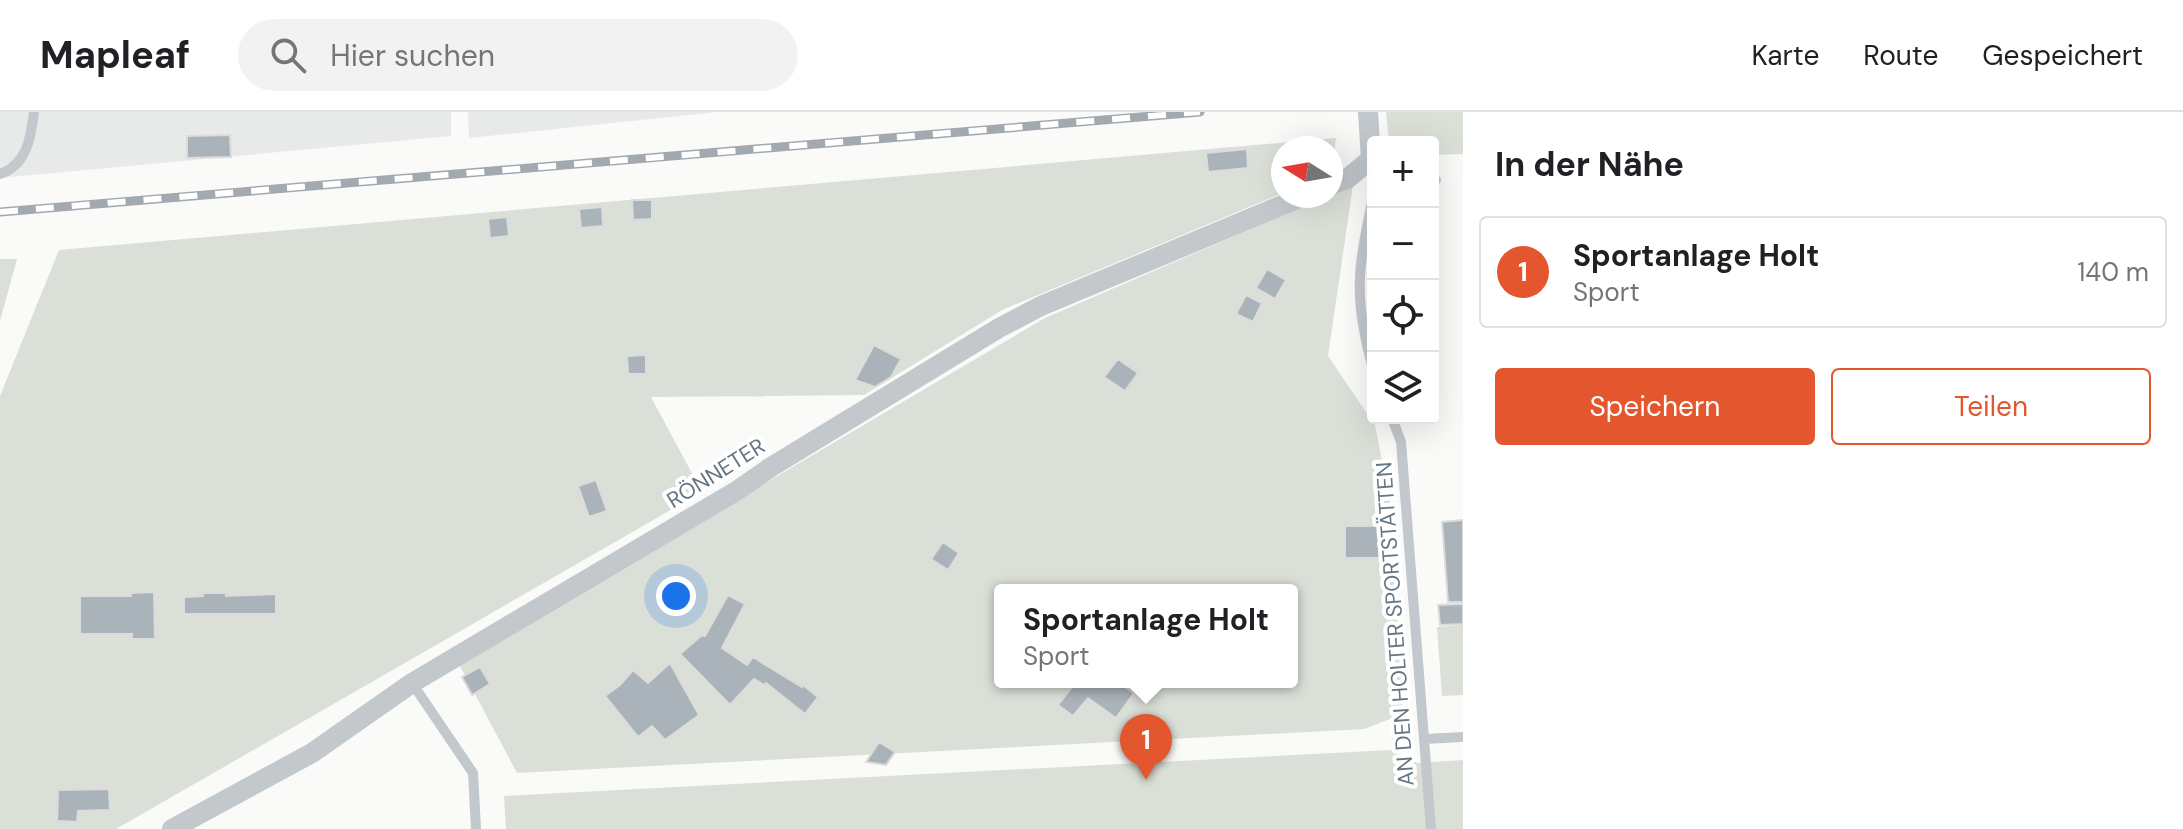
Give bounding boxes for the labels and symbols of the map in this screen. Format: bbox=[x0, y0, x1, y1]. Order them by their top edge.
north arrow bbox=[1271, 136, 1343, 208]
street label: RÖNNETER bbox=[661, 431, 771, 515]
street label: AN DEN HOLTER SPORTSTÄTTEN bbox=[1369, 461, 1421, 787]
your location bbox=[656, 576, 696, 616]
pin: 1 bbox=[1120, 714, 1172, 780]

